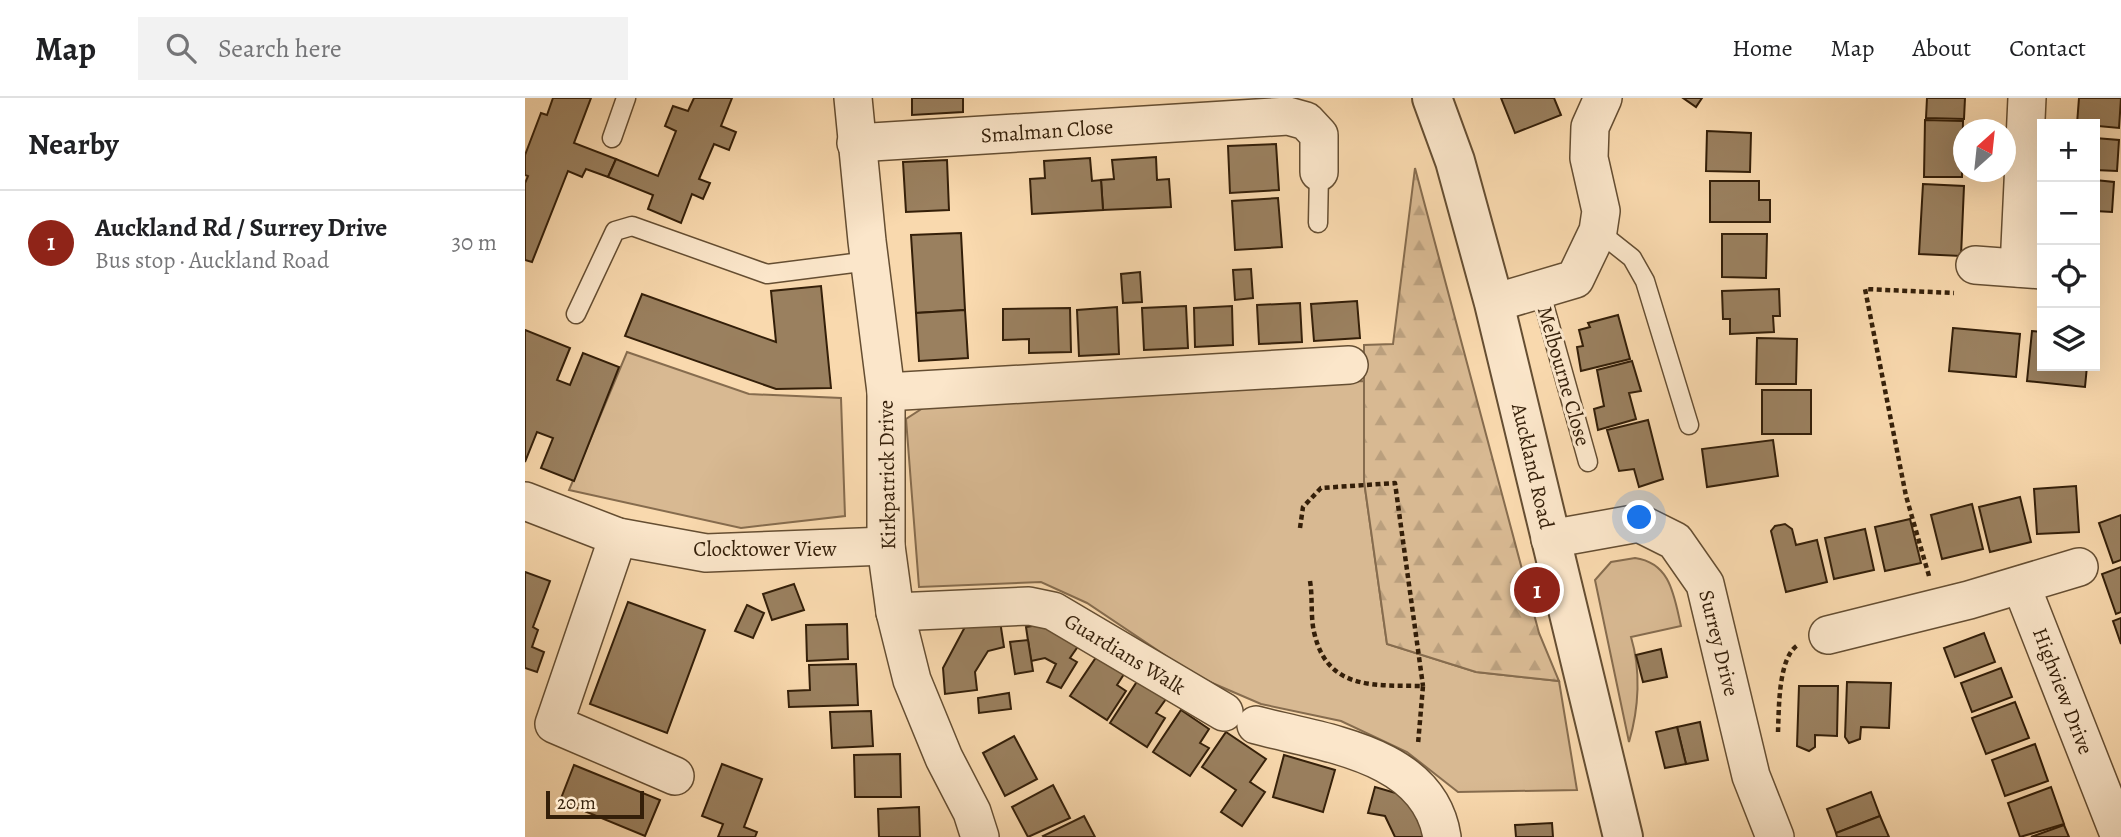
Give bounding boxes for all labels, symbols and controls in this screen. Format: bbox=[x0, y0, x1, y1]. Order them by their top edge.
search box bbox=[138, 17, 628, 80]
text: Map bbox=[35, 26, 96, 71]
icon: search bbox=[162, 29, 200, 67]
text: Search here bbox=[218, 31, 342, 66]
text: Home bbox=[1732, 32, 1793, 64]
text: Map bbox=[1831, 32, 1875, 64]
text: About bbox=[1913, 32, 1971, 64]
text: Contact bbox=[2009, 32, 2086, 64]
street label: Smalman Close bbox=[980, 112, 1114, 150]
north arrow bbox=[1953, 119, 2016, 182]
map controls bbox=[2037, 119, 2100, 371]
button: + bbox=[2037, 119, 2100, 182]
text: Nearby bbox=[28, 124, 119, 164]
button: − bbox=[2037, 182, 2100, 245]
text: Auckland Rd / Surrey Drive bbox=[95, 210, 387, 245]
text: 1 bbox=[47, 227, 55, 258]
text: 30 m bbox=[451, 227, 497, 258]
text: Bus stop · Auckland Road bbox=[95, 245, 329, 276]
button: locate bbox=[2037, 245, 2100, 308]
street label: Melbourne Close bbox=[1531, 303, 1597, 449]
button: layers bbox=[2037, 308, 2100, 371]
street label: Auckland Road bbox=[1505, 399, 1561, 532]
street label: Kirkpatrick Drive bbox=[872, 400, 902, 550]
your location bbox=[1622, 500, 1656, 534]
street label: Clocktower View bbox=[693, 535, 837, 563]
pin: 1 bbox=[1514, 564, 1560, 616]
street label: Surrey Drive bbox=[1692, 587, 1746, 699]
street label: Guardians Walk bbox=[1059, 607, 1191, 702]
street label: Highview Drive bbox=[2026, 624, 2100, 758]
scale bar bbox=[546, 788, 644, 820]
text: 20 m bbox=[557, 790, 596, 816]

